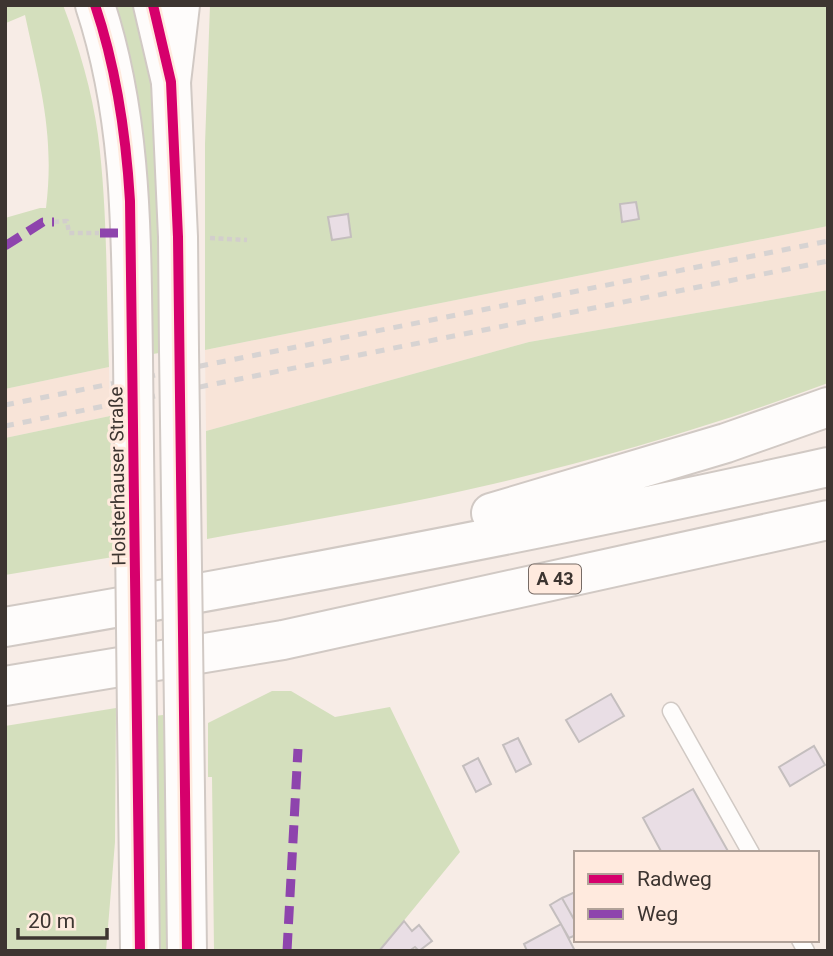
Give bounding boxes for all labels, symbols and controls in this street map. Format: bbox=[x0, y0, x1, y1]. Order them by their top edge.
street label: Holsterhauser Straße bbox=[104, 386, 131, 566]
road number: A 43 bbox=[529, 564, 581, 594]
legend bbox=[574, 851, 819, 942]
text: Radweg bbox=[637, 867, 712, 891]
scale bar bbox=[18, 897, 107, 941]
text: Weg bbox=[637, 902, 678, 926]
text: 20 m bbox=[28, 909, 75, 933]

